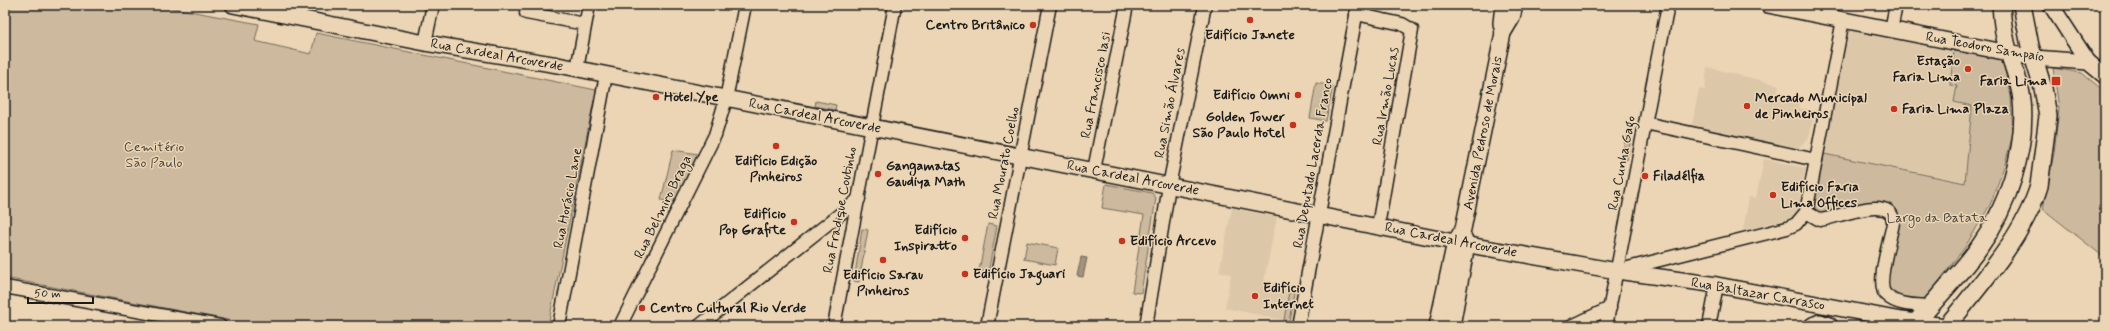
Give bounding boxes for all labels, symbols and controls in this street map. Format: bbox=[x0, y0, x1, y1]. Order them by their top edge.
marker: Edifício Janete bbox=[1245, 15, 1255, 25]
place label: Centro Britânico bbox=[925, 16, 1025, 34]
marker: Centro Britânico bbox=[1028, 20, 1038, 30]
place label: Edifício Janete bbox=[1205, 26, 1295, 44]
street label: Rua Teodoro Sampaio bbox=[1924, 28, 2046, 66]
street label: Rua Francisco Iasi bbox=[1077, 30, 1115, 140]
street label: Rua Cardeal Arcoverde bbox=[429, 34, 565, 76]
street label: Rua Irmão Lucas bbox=[1369, 45, 1404, 146]
street label: Rua Simão Álvares bbox=[1150, 46, 1190, 160]
place label: Estação Faria Lima bbox=[1893, 52, 1960, 86]
street label: Avenida Pedroso de Morais bbox=[1459, 55, 1507, 211]
marker: Estação Faria Lima bbox=[1963, 64, 1973, 74]
place label: Faria Lima bbox=[1980, 72, 2047, 90]
marker: Faria Lima bbox=[2050, 75, 2062, 87]
street label: Rua Deputado Lacerda Franco bbox=[1289, 76, 1337, 250]
place label: Edifício Omni bbox=[1213, 86, 1290, 104]
place label: Hotel Ype bbox=[664, 88, 718, 106]
place label: Mercado Municipal de Pinheiros bbox=[1755, 89, 1867, 123]
marker: Edifício Omni bbox=[1293, 90, 1303, 100]
marker: Hotel Ype bbox=[651, 92, 661, 102]
street label: Rua Cardeal Arcoverde bbox=[747, 94, 883, 138]
place label: Faria Lima Plaza bbox=[1902, 100, 2009, 118]
marker: Mercado Municipal de Pinheiros bbox=[1742, 101, 1752, 111]
marker: Faria Lima Plaza bbox=[1889, 104, 1899, 114]
street label: Rua Mourato Coelho bbox=[984, 105, 1024, 221]
place label: Golden Tower São Paulo Hotel bbox=[1192, 108, 1286, 142]
street label: Rua Cunha Gago bbox=[1604, 114, 1642, 212]
marker: Golden Tower São Paulo Hotel bbox=[1288, 120, 1298, 130]
park label: Cemitério São Paulo bbox=[124, 138, 185, 172]
marker: Edifício Edição Pinheiros bbox=[771, 141, 781, 151]
street label: Rua Fradique Coutinho bbox=[819, 145, 861, 275]
street label: Rua Horácio Lane bbox=[549, 146, 587, 250]
street label: Rua Belmiro Braga bbox=[630, 152, 697, 262]
place label: Edifício Edição Pinheiros bbox=[735, 152, 817, 186]
street label: Rua Cardeal Arcoverde bbox=[1065, 156, 1201, 200]
place label: Gangamatas Gaudiya Math bbox=[886, 157, 966, 191]
place label: Filadélfia bbox=[1653, 167, 1705, 185]
marker: Gangamatas Gaudiya Math bbox=[873, 169, 883, 179]
marker: Filadélfia bbox=[1640, 171, 1650, 181]
place label: Edifício Faria Lima Offices bbox=[1781, 178, 1859, 212]
marker: Edifício Faria Lima Offices bbox=[1768, 190, 1778, 200]
place label: Edifício Pop Grafite bbox=[719, 205, 786, 239]
park label: Largo da Batata bbox=[1887, 209, 1988, 228]
marker: Edifício Pop Grafite bbox=[789, 217, 799, 227]
street label: Rua Cardeal Arcoverde bbox=[1383, 218, 1519, 262]
place label: Edifício Inspiratto bbox=[894, 221, 957, 255]
place label: Edifício Arcevo bbox=[1130, 232, 1216, 250]
marker: Edifício Inspiratto bbox=[960, 233, 970, 243]
marker: Edifício Arcevo bbox=[1117, 236, 1127, 246]
marker: Edifício Sarau Pinheiros bbox=[878, 255, 888, 265]
place label: Edifício Jaguari bbox=[973, 265, 1065, 286]
place label: Edifício Sarau Pinheiros bbox=[843, 266, 923, 300]
marker: Edifício Jaguari bbox=[960, 269, 970, 279]
street label: Rua Baltazar Carrasco bbox=[1690, 273, 1827, 315]
scale bar bbox=[28, 279, 93, 305]
place label: Edifício Internet bbox=[1263, 279, 1314, 313]
text: 50 m bbox=[34, 286, 61, 302]
marker: Edifício Internet bbox=[1250, 291, 1260, 301]
place label: Centro Cultural Rio Verde bbox=[650, 299, 806, 317]
marker: Centro Cultural Rio Verde bbox=[637, 303, 647, 313]

